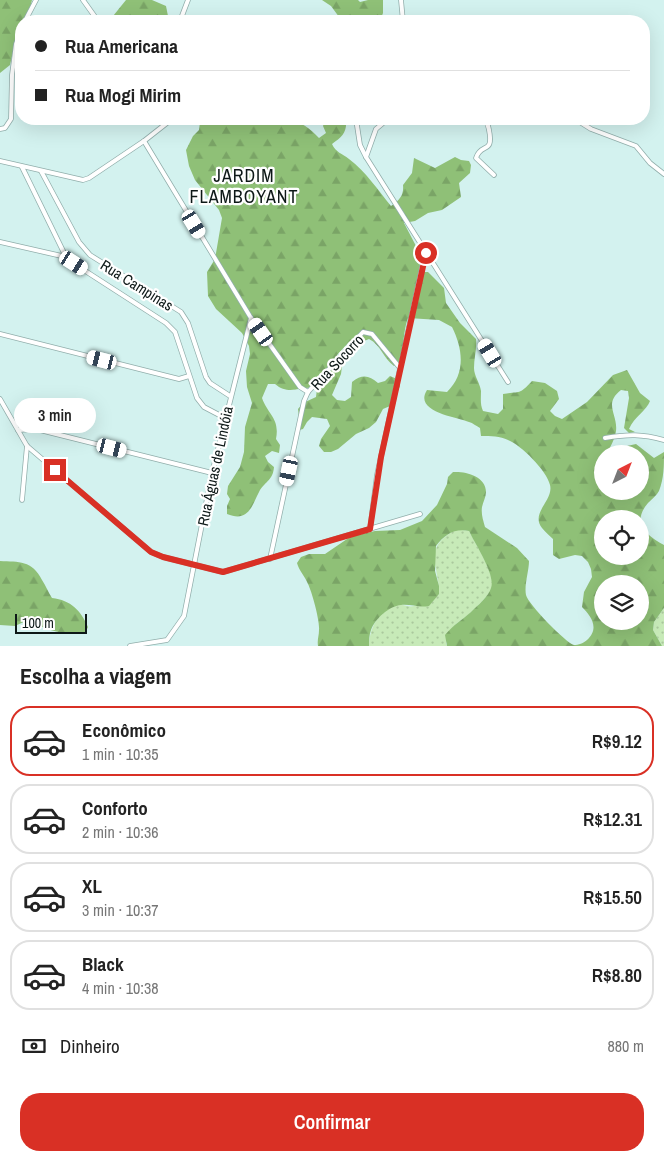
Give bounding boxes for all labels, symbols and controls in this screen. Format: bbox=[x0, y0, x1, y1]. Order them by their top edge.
text: Rua Americana bbox=[65, 33, 178, 59]
text: Rua Mogi Mirim bbox=[65, 82, 181, 108]
district label: JARDIM FLAMBOYANT bbox=[190, 163, 298, 209]
car bbox=[179, 207, 208, 241]
route start bbox=[415, 242, 437, 264]
car bbox=[57, 249, 90, 277]
street label: Rua Campinas bbox=[97, 254, 177, 316]
car bbox=[246, 315, 275, 349]
street label: Rua Socorro bbox=[306, 329, 368, 394]
car bbox=[475, 336, 504, 370]
car bbox=[85, 349, 118, 371]
callout: 3 min bbox=[14, 398, 96, 432]
text: 3 min bbox=[38, 404, 72, 426]
street label: Rua Águas de Lindóia bbox=[192, 404, 238, 528]
car bbox=[95, 437, 128, 459]
north arrow bbox=[594, 445, 649, 500]
map controls bbox=[594, 445, 649, 630]
car bbox=[278, 455, 299, 487]
route end bbox=[44, 459, 66, 481]
button: locate bbox=[594, 510, 649, 565]
button: layers bbox=[594, 575, 649, 630]
scale bar bbox=[15, 611, 88, 634]
text: 100 m bbox=[22, 614, 54, 632]
text: Escolha a viagem bbox=[20, 661, 171, 691]
text: Econômico bbox=[82, 717, 166, 743]
icon: car bbox=[22, 719, 67, 764]
text: R$9.12 bbox=[592, 728, 642, 754]
text: 1 min · 10:35 bbox=[82, 743, 159, 765]
text: Conforto bbox=[82, 795, 148, 821]
icon: car bbox=[22, 797, 67, 842]
text: R$12.31 bbox=[583, 806, 642, 832]
text: 2 min · 10:36 bbox=[82, 821, 159, 843]
text: XL bbox=[82, 873, 102, 899]
icon: car bbox=[22, 875, 67, 920]
text: R$15.50 bbox=[583, 884, 642, 910]
text: 3 min · 10:37 bbox=[82, 899, 159, 921]
text: Black bbox=[82, 951, 124, 977]
icon: car bbox=[22, 953, 67, 998]
text: R$8.80 bbox=[592, 962, 642, 988]
text: 4 min · 10:38 bbox=[82, 977, 159, 999]
icon: cash bbox=[20, 1032, 48, 1060]
text: Dinheiro bbox=[60, 1033, 120, 1059]
text: 880 m bbox=[608, 1035, 644, 1057]
button: Confirmar bbox=[20, 1093, 644, 1151]

